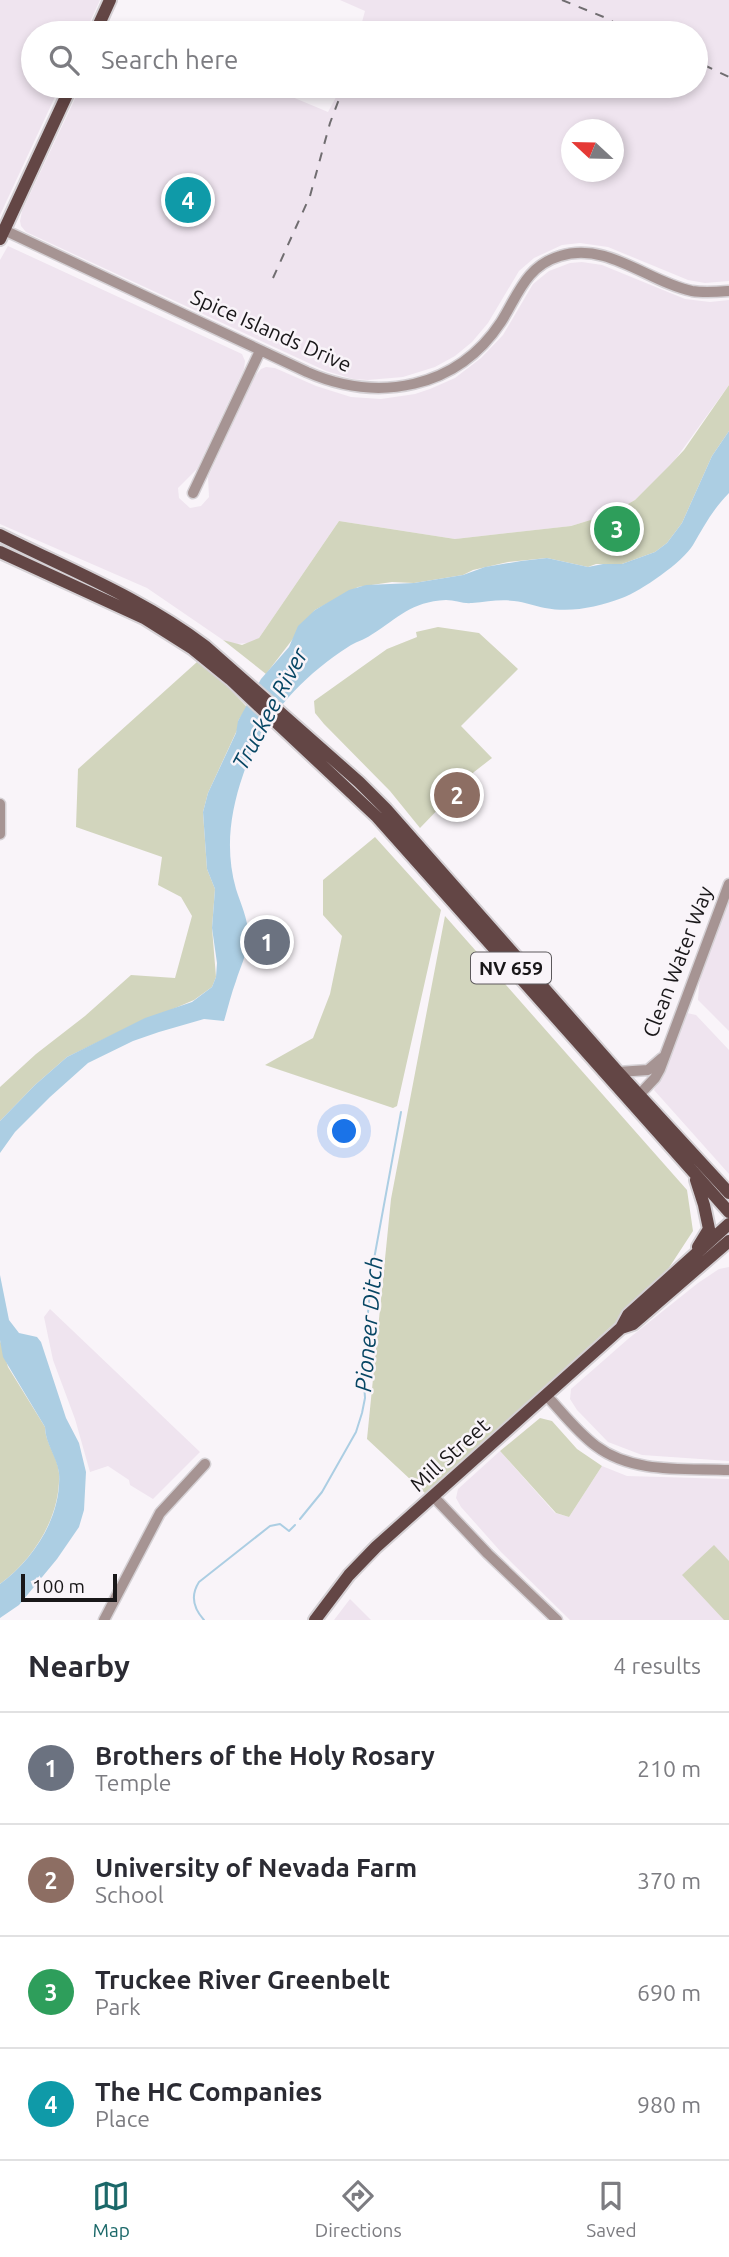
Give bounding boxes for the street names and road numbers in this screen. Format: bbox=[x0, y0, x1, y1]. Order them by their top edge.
street label: Spice Islands Drive bbox=[187, 284, 355, 376]
street label: Clean Water Way bbox=[637, 883, 717, 1041]
road number: NV 659 bbox=[471, 952, 551, 984]
street label: Mill Street bbox=[405, 1413, 494, 1496]

